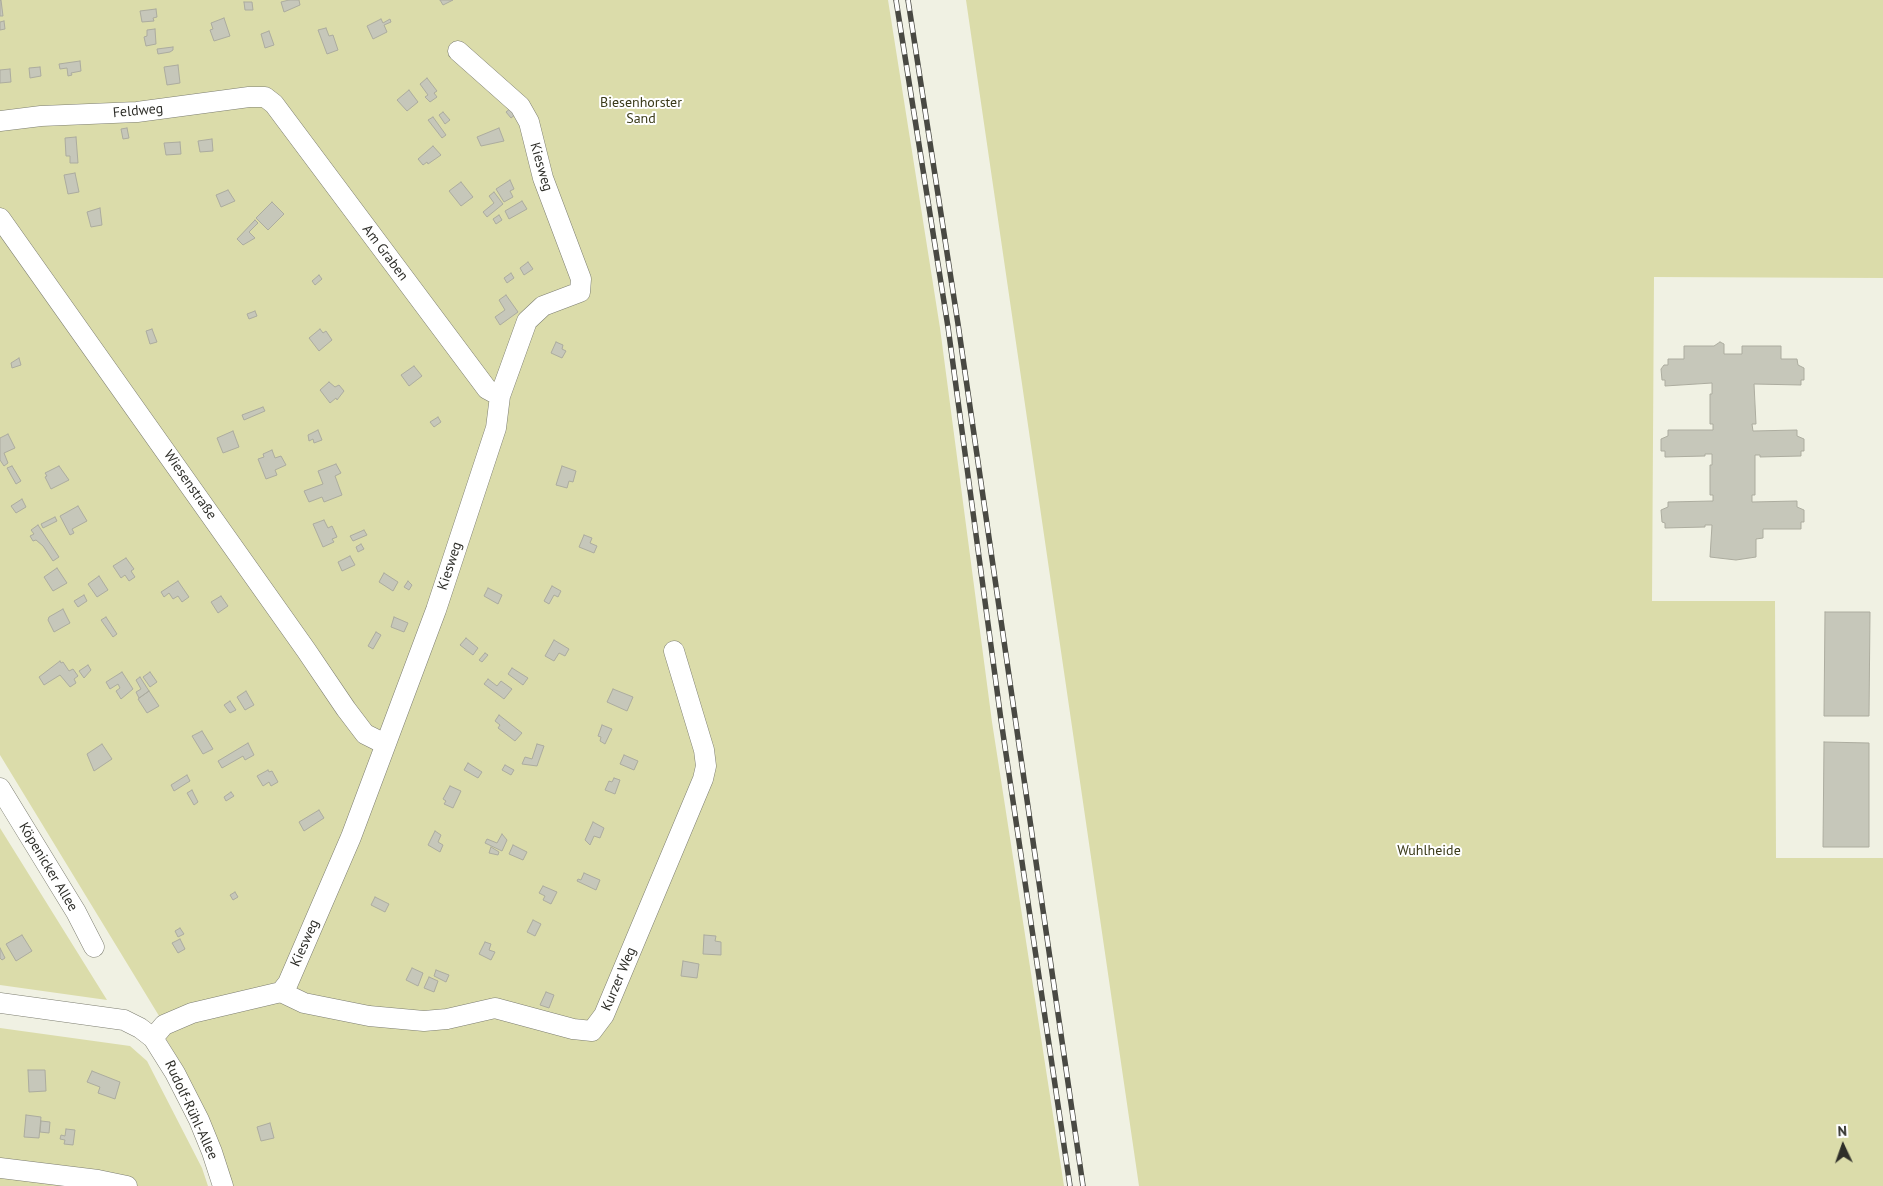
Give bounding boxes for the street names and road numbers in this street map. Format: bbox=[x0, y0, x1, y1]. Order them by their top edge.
street label: Feldweg bbox=[112, 100, 164, 122]
street label: Kiesweg bbox=[526, 141, 556, 193]
street label: Am Graben bbox=[358, 222, 412, 284]
street label: Wiesenstraße bbox=[160, 447, 220, 523]
street label: Kiesweg bbox=[434, 540, 466, 592]
street label: Köpenicker Allee bbox=[15, 820, 81, 914]
street label: Kiesweg bbox=[287, 917, 323, 969]
street label: Kurzer Weg bbox=[598, 945, 640, 1013]
street label: Rudolf-Rühl-Allee bbox=[161, 1058, 221, 1162]

